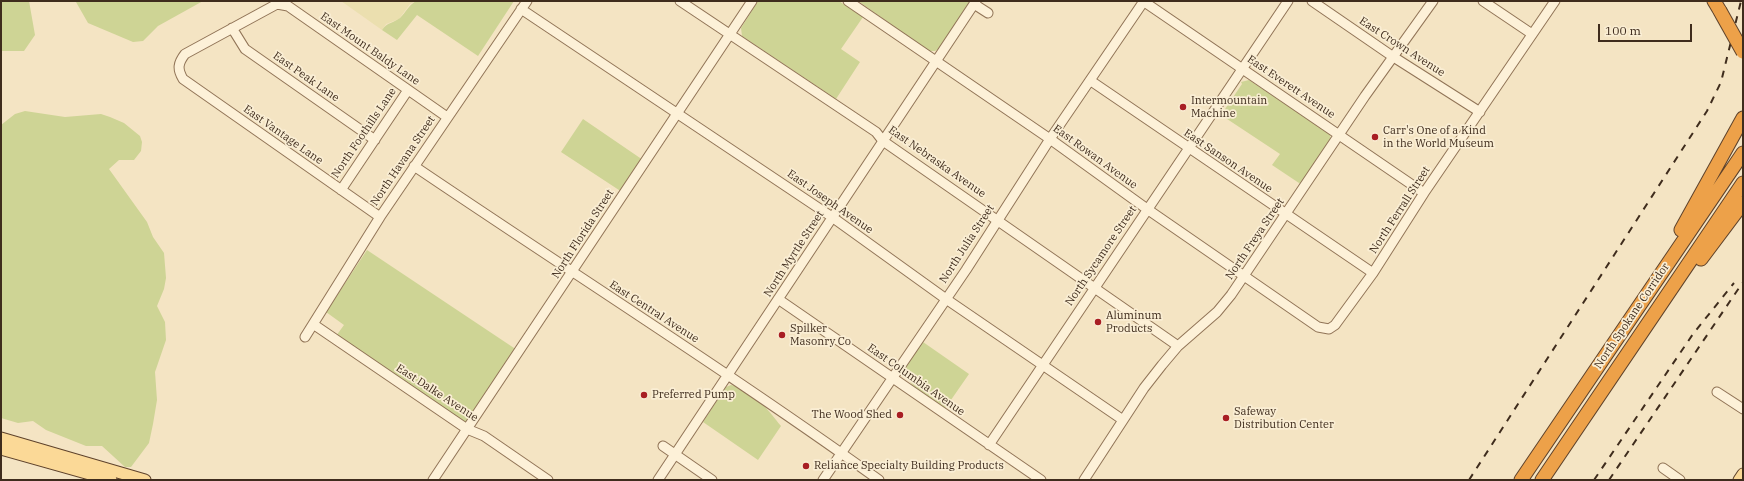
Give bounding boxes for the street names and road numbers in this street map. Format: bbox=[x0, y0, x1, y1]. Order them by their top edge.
street label: East Mount Baldy Lane bbox=[318, 10, 422, 88]
street label: East Crown Avenue bbox=[1357, 14, 1447, 80]
street label: East Peak Lane bbox=[270, 49, 342, 105]
street label: East Everett Avenue bbox=[1245, 53, 1337, 121]
street label: North Foothills Lane bbox=[329, 85, 399, 181]
street label: East Vantage Lane bbox=[241, 103, 325, 167]
street label: North Havana Street bbox=[368, 113, 438, 209]
street label: East Rowan Avenue bbox=[1050, 122, 1140, 192]
street label: East Nebraska Avenue bbox=[886, 123, 988, 201]
street label: East Sanson Avenue bbox=[1181, 126, 1275, 196]
street label: North Ferrall Street bbox=[1367, 164, 1433, 256]
street label: East Joseph Avenue bbox=[784, 167, 876, 237]
street label: North Florida Street bbox=[549, 187, 617, 281]
street label: North Freya Street bbox=[1223, 196, 1287, 282]
street label: North Julia Street bbox=[937, 202, 997, 286]
street label: North Sycamore Street bbox=[1063, 203, 1139, 309]
street label: North Myrtle Street bbox=[761, 208, 827, 300]
street label: North Spokane Corridor bbox=[1592, 261, 1672, 371]
street label: East Central Avenue bbox=[607, 278, 701, 346]
street label: East Columbia Avenue bbox=[865, 341, 967, 419]
street label: East Dalke Avenue bbox=[393, 362, 481, 424]

